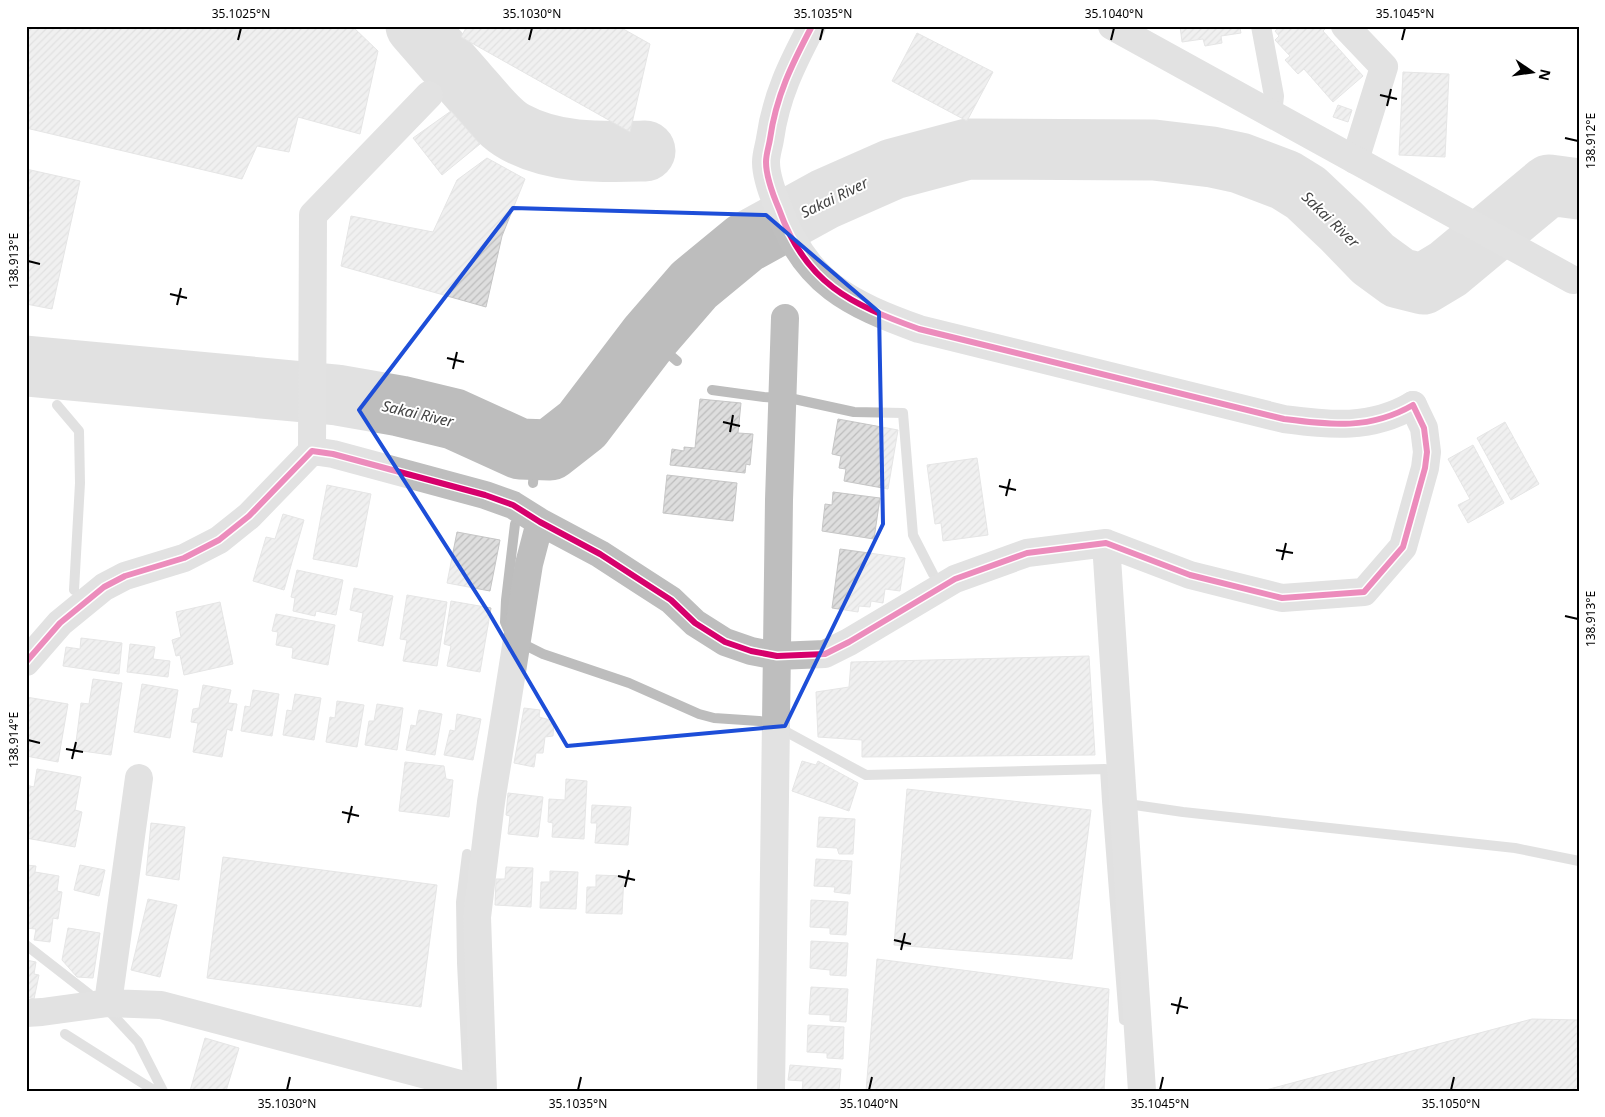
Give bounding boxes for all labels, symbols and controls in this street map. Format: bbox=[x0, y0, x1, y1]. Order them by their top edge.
text: 35.1025°N bbox=[212, 5, 270, 22]
text: 35.1030°N bbox=[503, 5, 561, 22]
text: 35.1035°N bbox=[794, 5, 852, 22]
text: 35.1040°N bbox=[1085, 5, 1143, 22]
text: 35.1045°N bbox=[1376, 5, 1434, 22]
north arrow bbox=[1508, 48, 1558, 98]
text: N bbox=[1535, 67, 1556, 83]
text: 138.912°E bbox=[1582, 113, 1599, 169]
water label: Sakai River bbox=[797, 172, 872, 222]
water label: Sakai River bbox=[1298, 187, 1365, 252]
text: 138.913°E bbox=[5, 233, 22, 289]
water label: Sakai River bbox=[380, 395, 457, 431]
text: 138.913°E bbox=[1582, 591, 1599, 647]
text: 138.914°E bbox=[5, 712, 22, 768]
text: 35.1030°N bbox=[258, 1095, 316, 1112]
text: 35.1035°N bbox=[549, 1095, 607, 1112]
text: 35.1040°N bbox=[840, 1095, 898, 1112]
text: 35.1045°N bbox=[1131, 1095, 1189, 1112]
text: 35.1050°N bbox=[1422, 1095, 1480, 1112]

